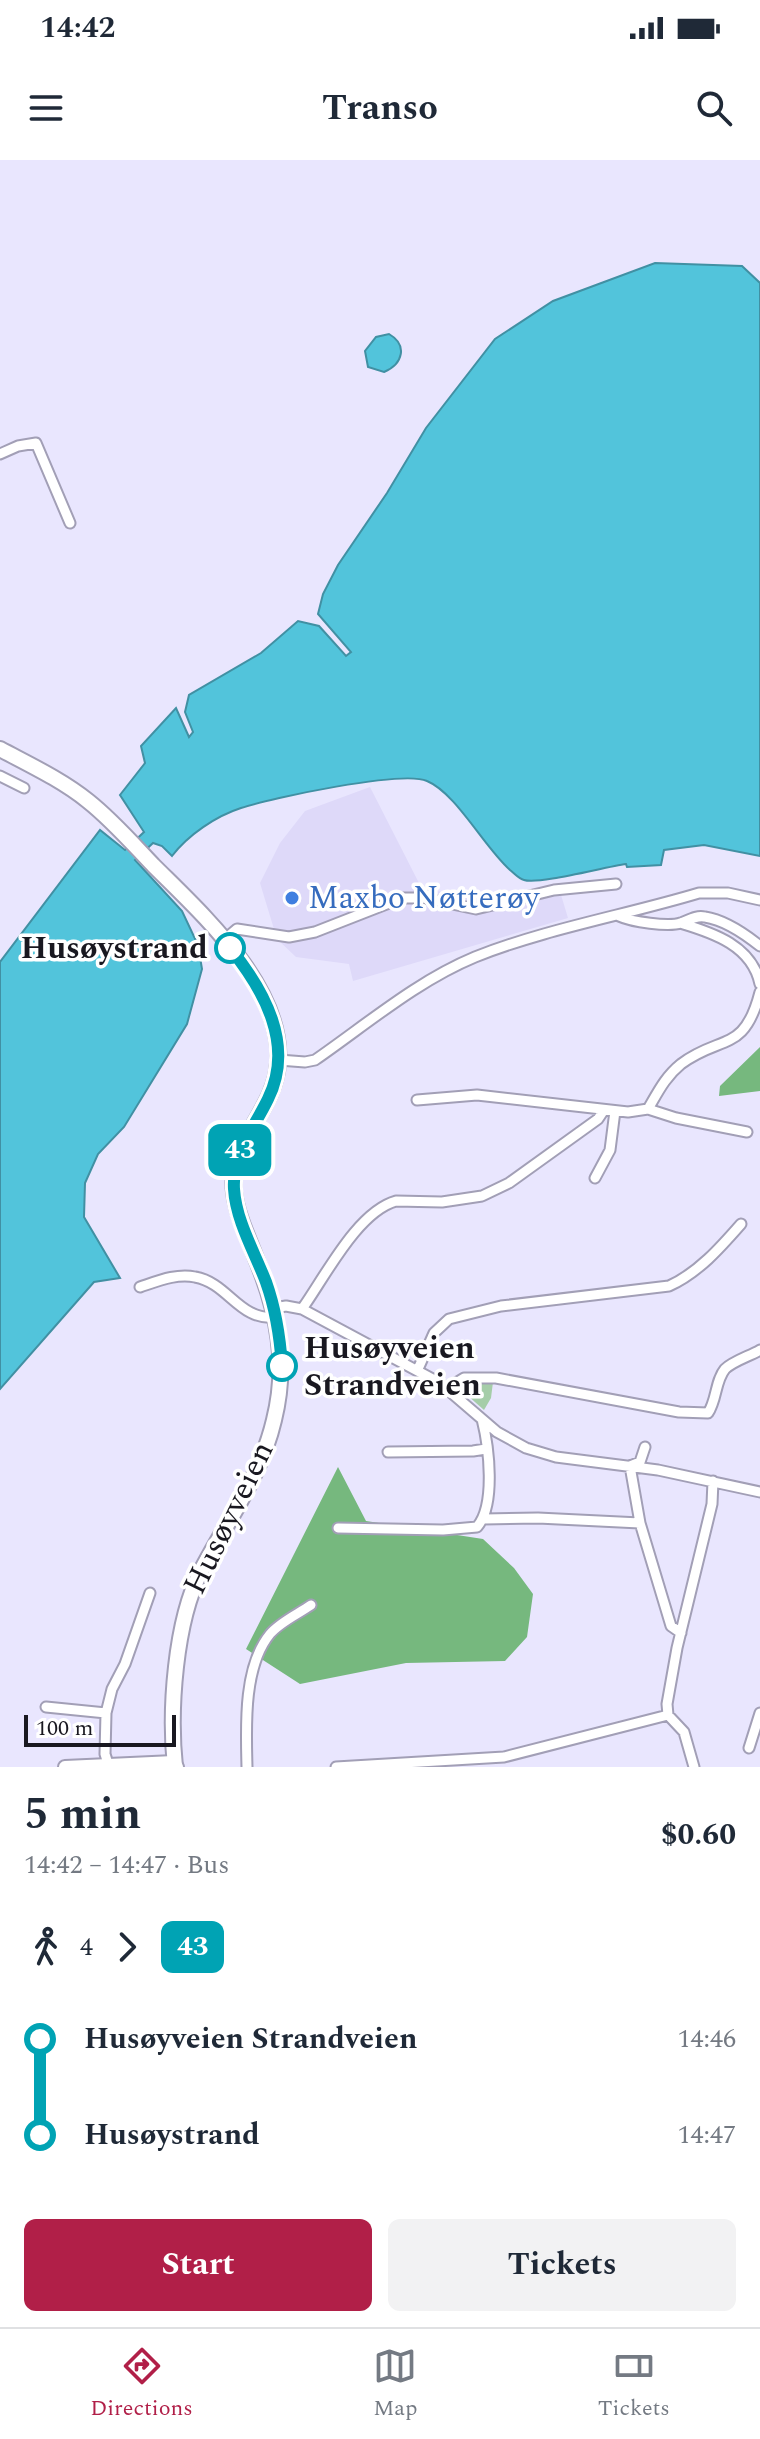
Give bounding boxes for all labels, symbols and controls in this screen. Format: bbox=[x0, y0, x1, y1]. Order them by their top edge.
text: 14:42 bbox=[40, 5, 115, 51]
text: Transo bbox=[322, 81, 438, 136]
icon: menu bbox=[24, 86, 68, 130]
icon: search bbox=[692, 86, 736, 130]
place label: Maxbo Nøtterøy bbox=[308, 874, 541, 923]
marker: Maxbo Nøtterøy bbox=[283, 889, 301, 907]
place label: Husøystrand bbox=[20, 924, 208, 973]
marker: Husøystrand bbox=[215, 933, 245, 963]
line badge: 43 bbox=[204, 1124, 276, 1176]
text: 43 bbox=[224, 1128, 256, 1171]
place label: Husøyveien Strandveien bbox=[304, 1324, 481, 1410]
marker: Husøyveien Strandveien bbox=[267, 1351, 297, 1381]
street label: Husøyveien bbox=[171, 1433, 287, 1603]
scale bar bbox=[24, 1711, 176, 1747]
text: 100 m bbox=[36, 1712, 93, 1745]
text: 5 min bbox=[24, 1781, 141, 1848]
text: $0.60 bbox=[661, 1812, 736, 1858]
text: 14:42 – 14:47 · Bus bbox=[24, 1845, 229, 1885]
icon: walk bbox=[24, 1925, 68, 1969]
icon: forward bbox=[105, 1925, 149, 1969]
text: 43 bbox=[177, 1925, 208, 1968]
text: 4 bbox=[80, 1927, 93, 1967]
text: Husøyveien Strandveien bbox=[84, 2016, 417, 2062]
text: 14:46 bbox=[677, 2019, 736, 2059]
text: Husøystrand bbox=[84, 2112, 260, 2158]
text: 14:47 bbox=[677, 2115, 736, 2155]
button: Start bbox=[24, 2219, 372, 2311]
button: Tickets bbox=[388, 2219, 736, 2311]
tab: Directions bbox=[90, 2344, 193, 2425]
tab: Map bbox=[373, 2344, 418, 2425]
tab: Tickets bbox=[598, 2344, 670, 2425]

